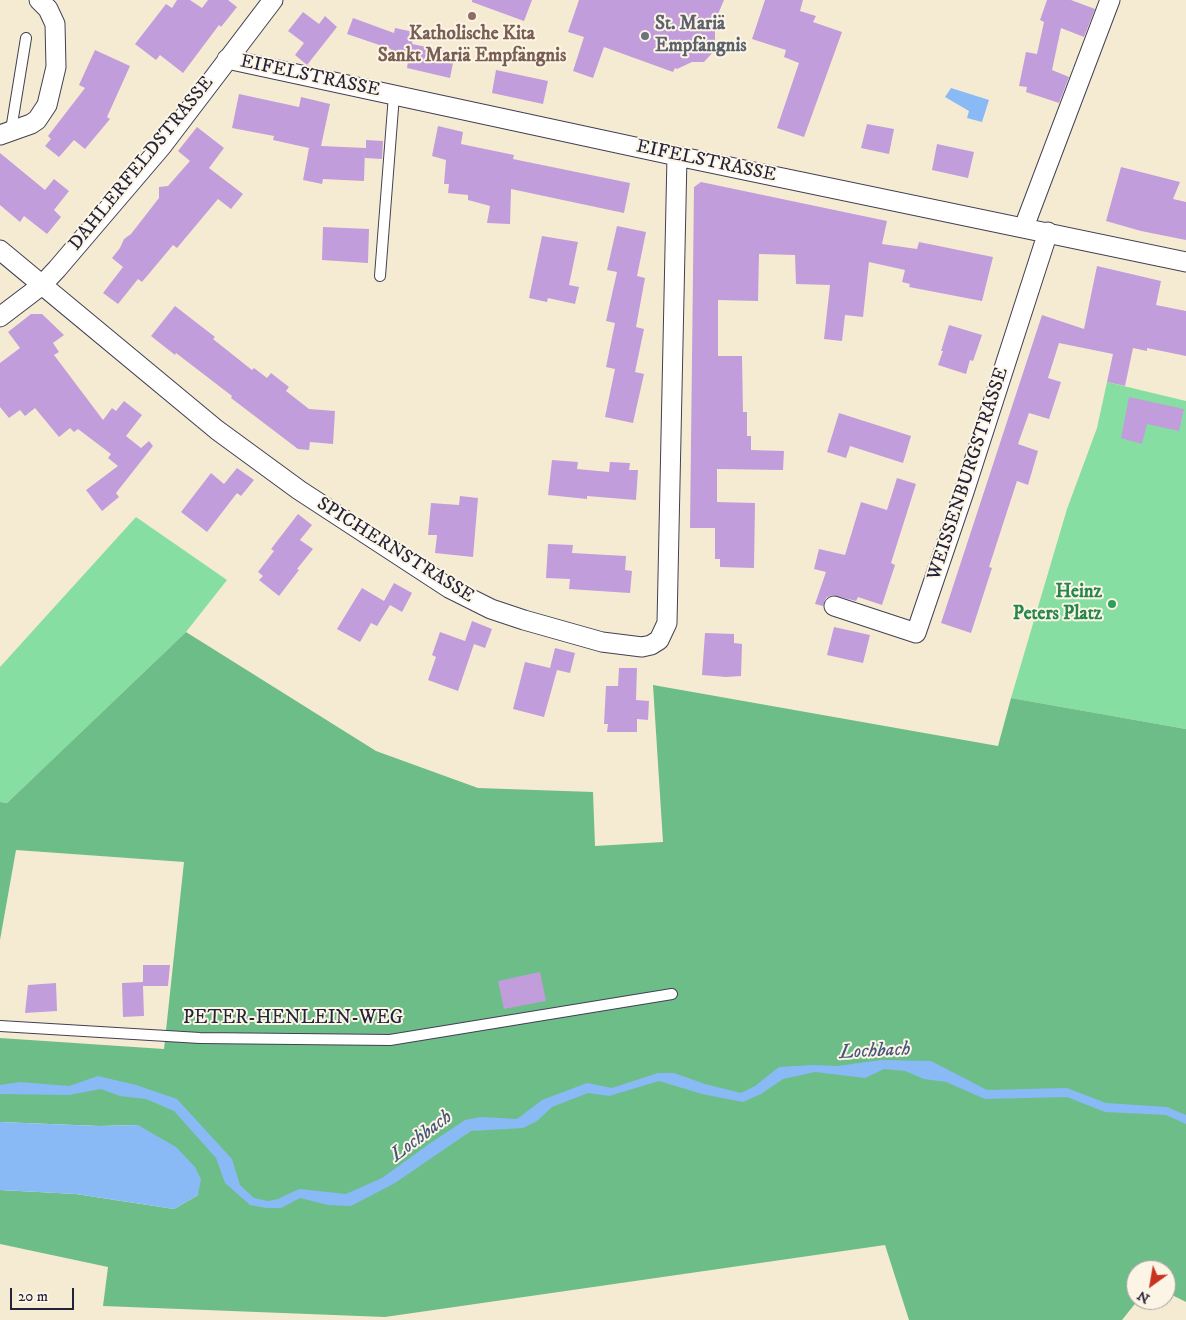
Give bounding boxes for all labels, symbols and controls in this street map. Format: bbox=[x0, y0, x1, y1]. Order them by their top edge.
marker: Katholische Kita Sankt Mariä Empfängnis bbox=[466, 10, 478, 22]
place label: St. Mariä Empfängnis bbox=[655, 14, 747, 58]
place label: Katholische Kita Sankt Mariä Empfängnis bbox=[378, 24, 566, 68]
marker: St. Mariä Empfängnis bbox=[639, 30, 651, 42]
street label: EIFELSTRASSE bbox=[238, 51, 382, 103]
street label: DAHLERFELDSTRASSE bbox=[65, 72, 219, 256]
street label: EIFELSTRASSE bbox=[634, 136, 778, 188]
street label: WEISSENBURGSTRASSE bbox=[924, 365, 1014, 583]
street label: SPICHERNSTRASSE bbox=[312, 493, 478, 609]
place label: Heinz Peters Platz bbox=[1013, 582, 1102, 626]
marker: Heinz Peters Platz bbox=[1106, 598, 1118, 610]
street label: PETER-HENLEIN-WEG bbox=[183, 1008, 403, 1030]
water label: Lochbach bbox=[839, 1038, 911, 1066]
water label: Lochbach bbox=[386, 1106, 458, 1168]
north arrow bbox=[1126, 1260, 1176, 1310]
scale bar bbox=[12, 1278, 76, 1310]
text: N bbox=[1134, 1286, 1153, 1308]
text: 20 m bbox=[18, 1287, 48, 1306]

